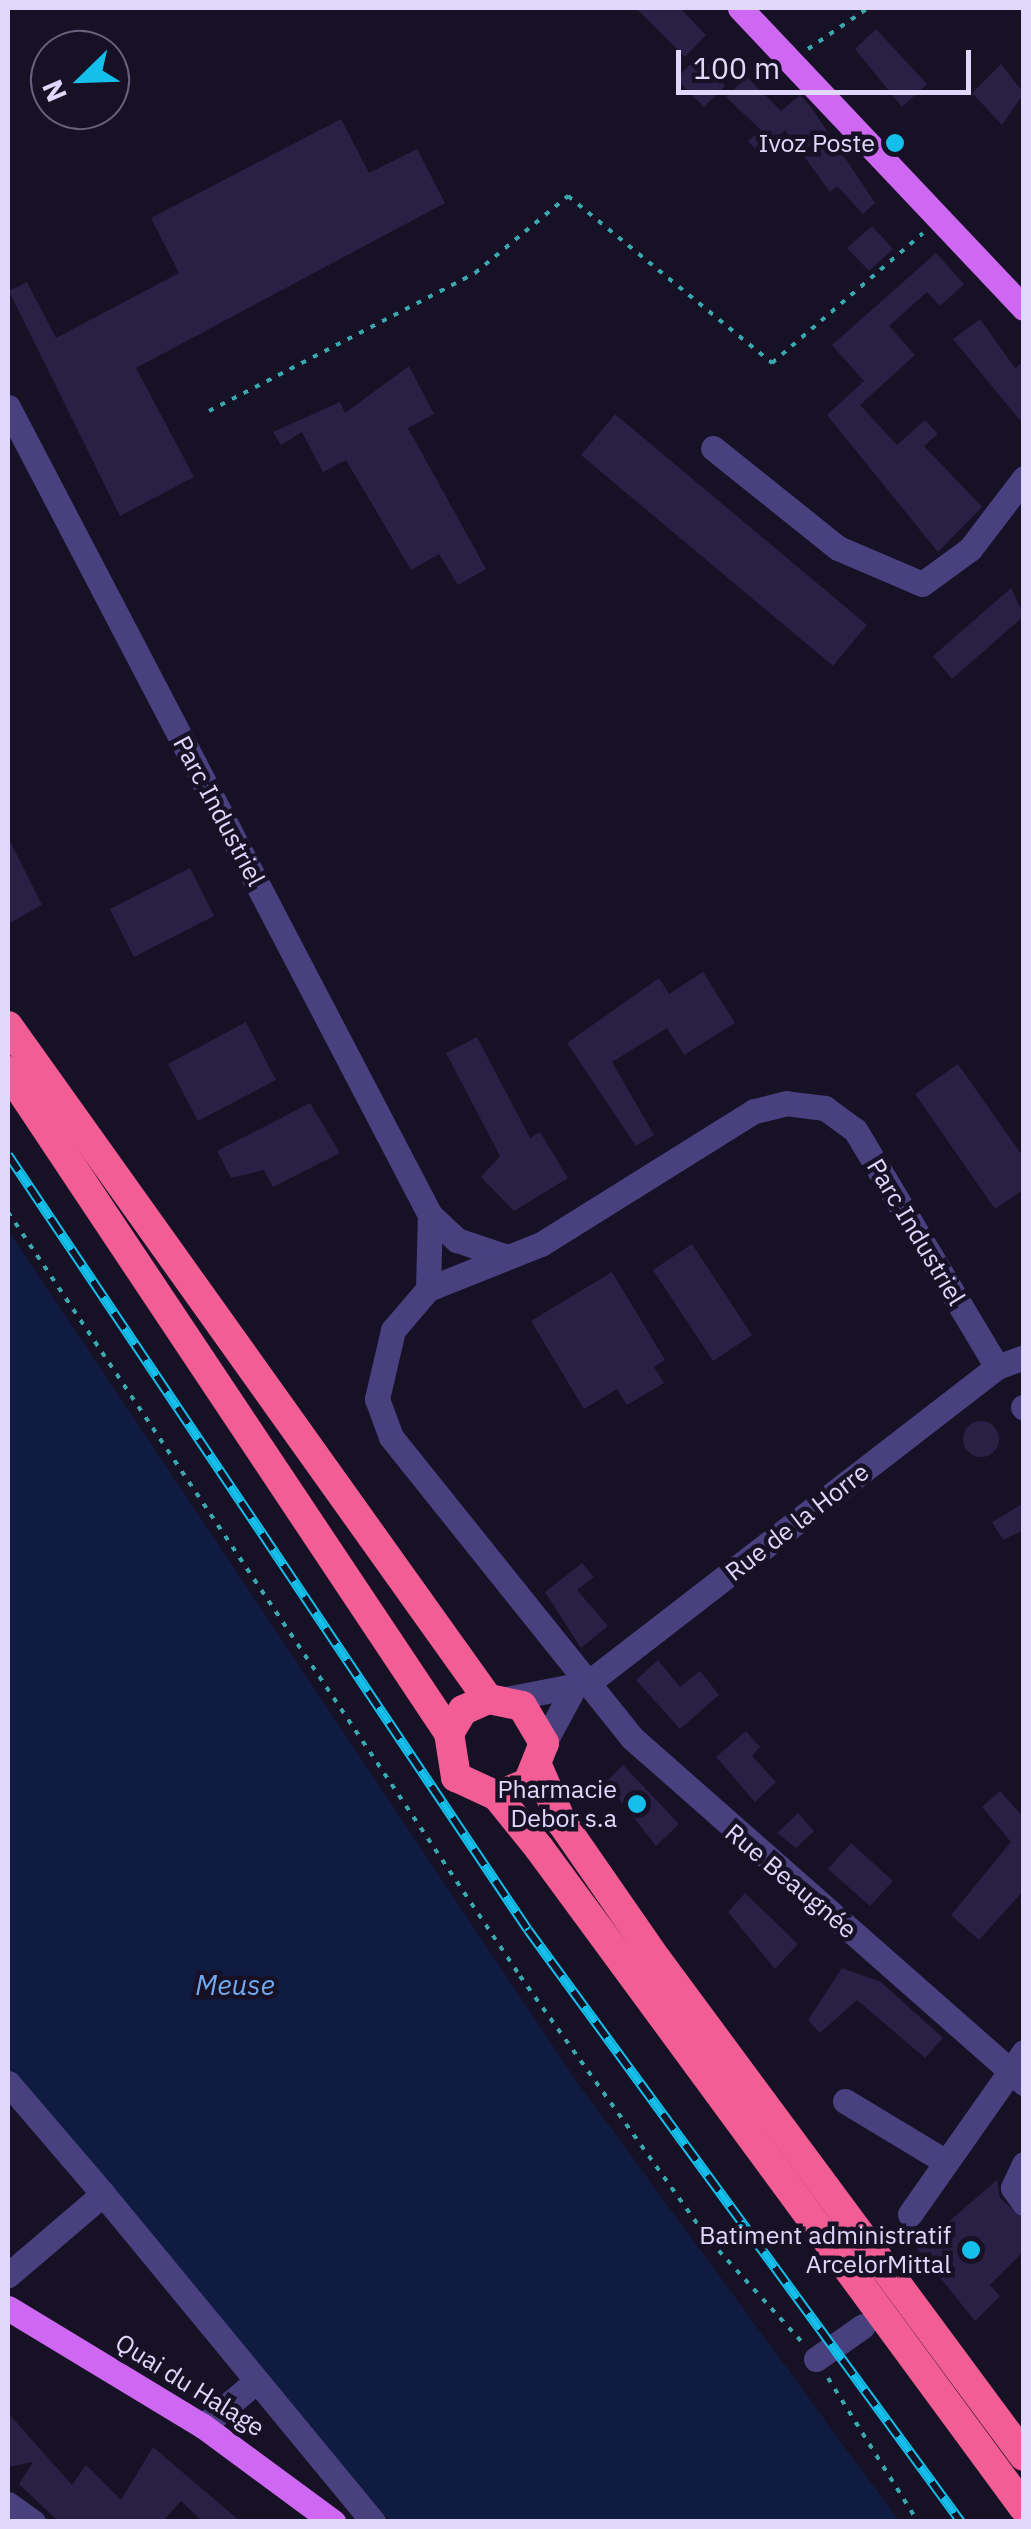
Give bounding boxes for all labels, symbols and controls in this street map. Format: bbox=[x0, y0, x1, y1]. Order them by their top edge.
north arrow bbox=[30, 30, 130, 130]
scale bar bbox=[681, 30, 976, 92]
text: 100 m bbox=[693, 48, 780, 87]
text: N bbox=[33, 75, 75, 108]
place label: Ivoz Poste bbox=[758, 128, 875, 158]
marker: Ivoz Poste bbox=[884, 132, 906, 154]
street label: Parc Industriel bbox=[167, 731, 271, 891]
street label: Parc Industriel bbox=[861, 1153, 971, 1311]
street label: Rue de la Horre bbox=[719, 1457, 875, 1587]
place label: Pharmacie Debor s.a bbox=[497, 1775, 617, 1834]
marker: Pharmacie Debor s.a bbox=[626, 1793, 648, 1815]
street label: Rue Beaugnée bbox=[719, 1817, 863, 1945]
water label: Meuse bbox=[195, 1968, 275, 2002]
place label: Batiment administratif ArcelorMittal bbox=[699, 2221, 951, 2280]
marker: Batiment administratif ArcelorMittal bbox=[960, 2239, 982, 2261]
street label: Quai du Halage bbox=[110, 2327, 270, 2443]

